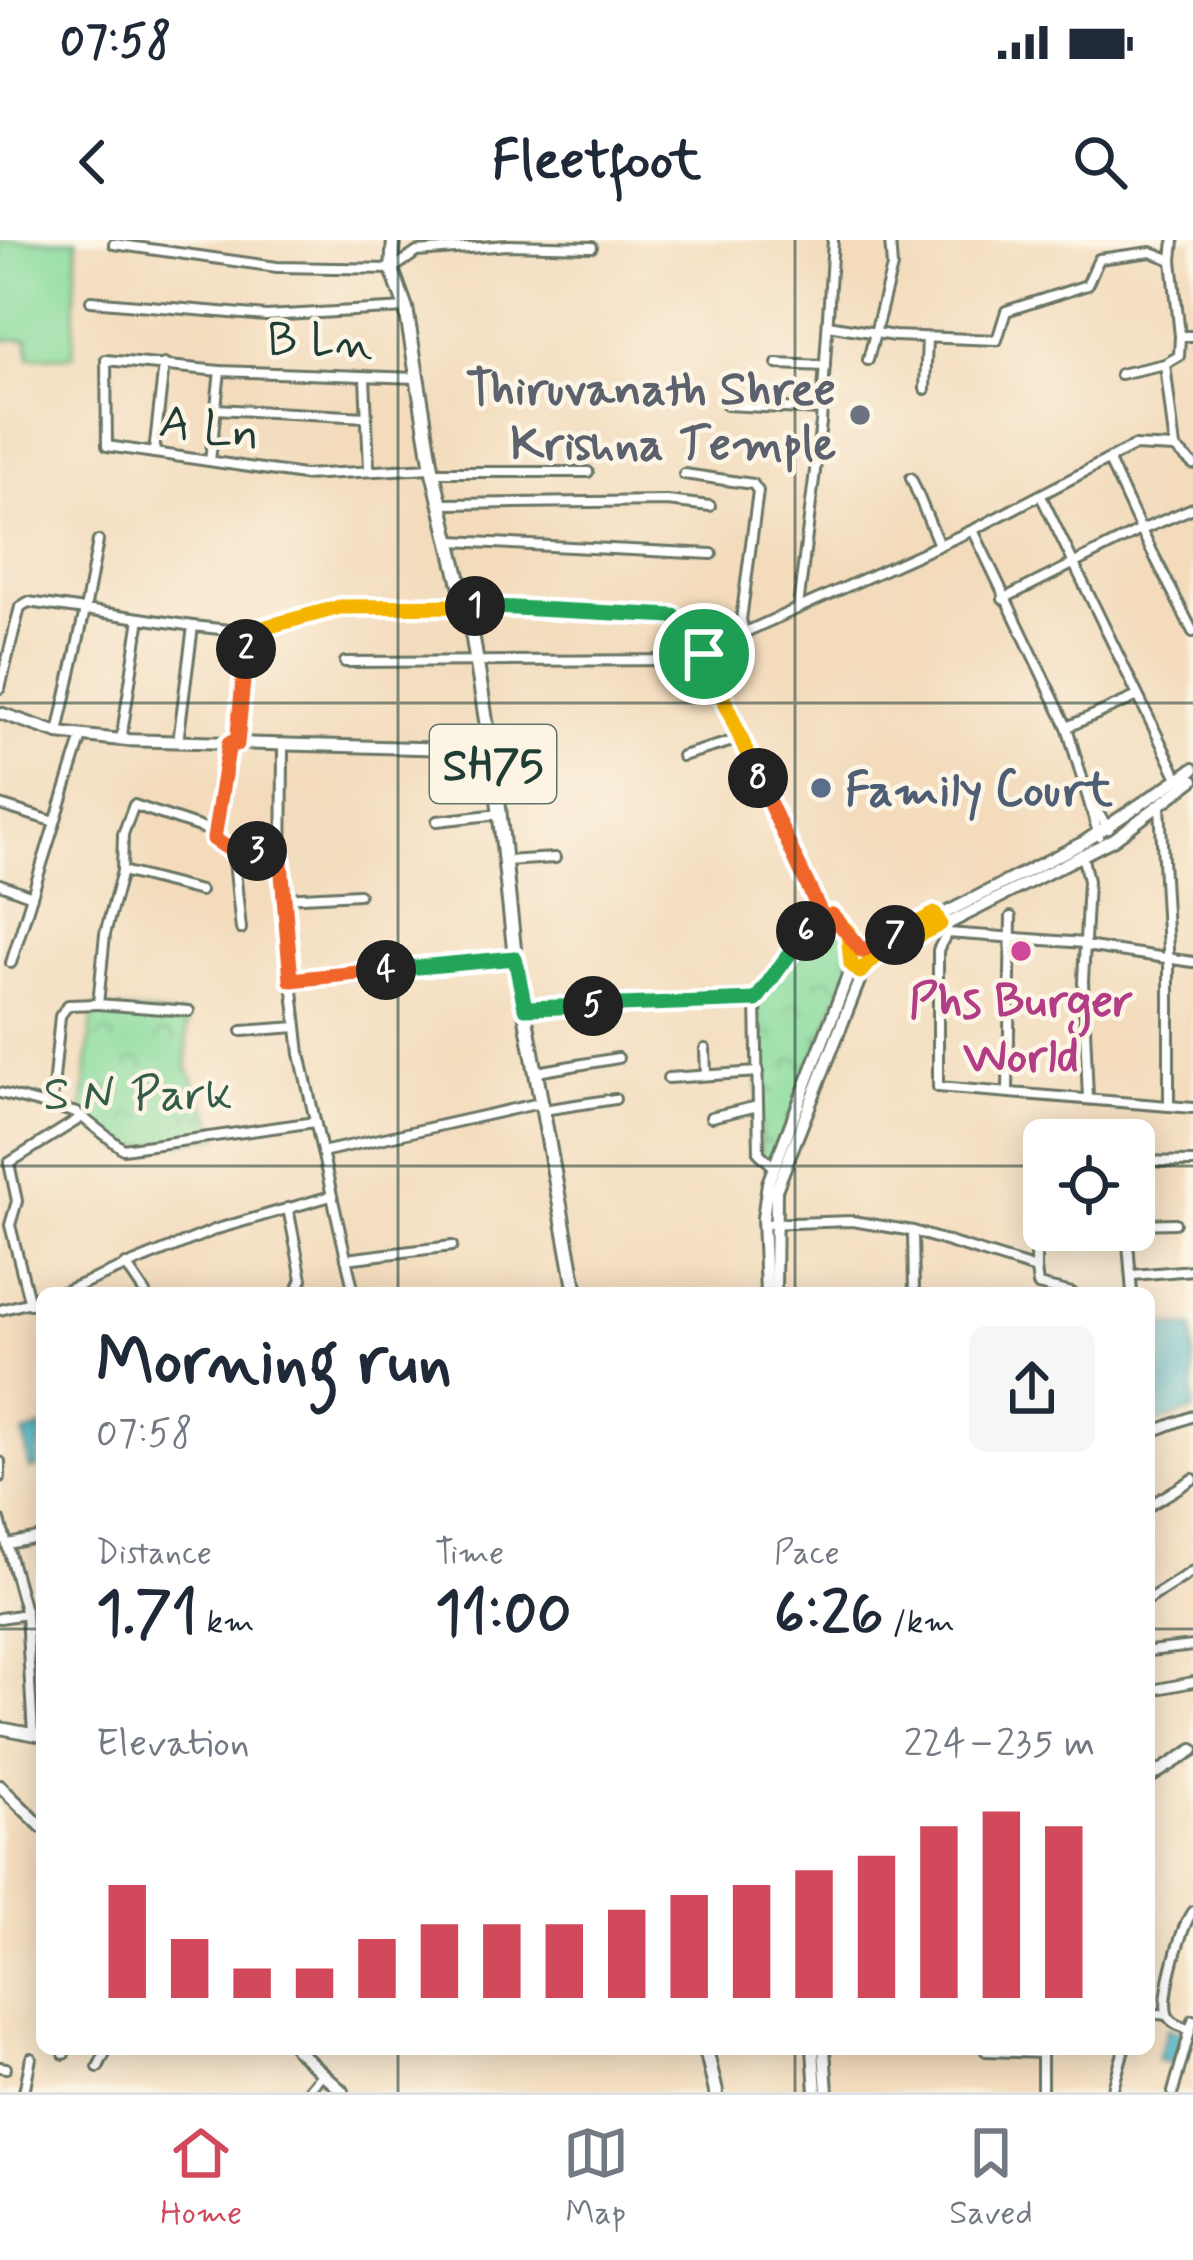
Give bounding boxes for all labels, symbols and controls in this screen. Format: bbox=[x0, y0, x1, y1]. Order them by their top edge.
text: 07:58 bbox=[60, 13, 171, 72]
text: Fleetfoot bbox=[492, 127, 701, 198]
icon: back bbox=[60, 129, 126, 195]
icon: search bbox=[1067, 129, 1133, 195]
street label: B Ln bbox=[266, 309, 374, 376]
place label: Thiruvanath Shree Krishna Temple bbox=[466, 359, 836, 477]
street label: A Ln bbox=[155, 391, 264, 468]
marker: Thiruvanath Shree Krishna Temple bbox=[847, 402, 873, 428]
pin: 1 bbox=[445, 576, 505, 636]
text: 1 bbox=[468, 584, 482, 628]
pin bbox=[653, 603, 755, 705]
pin: 2 bbox=[216, 619, 276, 679]
icon: arrive bbox=[671, 621, 737, 687]
text: 2 bbox=[238, 627, 254, 671]
road number: SH75 bbox=[430, 725, 556, 803]
pin: 8 bbox=[728, 748, 788, 808]
text: 8 bbox=[749, 756, 767, 800]
place label: Family Court bbox=[845, 760, 1113, 823]
marker: Family Court bbox=[808, 775, 834, 801]
pin: 3 bbox=[227, 821, 287, 881]
text: 3 bbox=[250, 829, 264, 873]
pin: 6 bbox=[776, 901, 836, 961]
pin: 7 bbox=[865, 905, 925, 965]
text: 6 bbox=[798, 909, 814, 953]
text: 7 bbox=[885, 913, 905, 957]
marker: Phs Burger World bbox=[1008, 938, 1034, 964]
pin: 4 bbox=[356, 940, 416, 1000]
text: 4 bbox=[376, 948, 396, 992]
place label: Phs Burger World bbox=[909, 971, 1133, 1089]
pin: 5 bbox=[563, 976, 623, 1036]
text: 5 bbox=[583, 984, 603, 1028]
park label: S N Park bbox=[43, 1064, 233, 1127]
map controls bbox=[1023, 1119, 1155, 1251]
button: locate bbox=[1023, 1119, 1155, 1251]
text: Morning run bbox=[96, 1321, 452, 1407]
button: share bbox=[969, 1326, 1095, 1452]
text: 07:58 bbox=[96, 1409, 193, 1460]
text: Distance bbox=[96, 1532, 212, 1576]
text: Time bbox=[435, 1532, 504, 1576]
text: Pace bbox=[774, 1532, 840, 1576]
text: 1.71 bbox=[96, 1576, 198, 1655]
text: 11:00 bbox=[435, 1576, 572, 1655]
text: 6:26 bbox=[774, 1576, 883, 1655]
text: km bbox=[198, 1601, 255, 1645]
text: /km bbox=[883, 1601, 955, 1645]
text: Elevation bbox=[96, 1719, 250, 1770]
text: 224–235 m bbox=[903, 1719, 1095, 1770]
tab: Home bbox=[160, 2120, 242, 2236]
tab: Map bbox=[563, 2120, 629, 2236]
tab: Saved bbox=[949, 2120, 1033, 2236]

